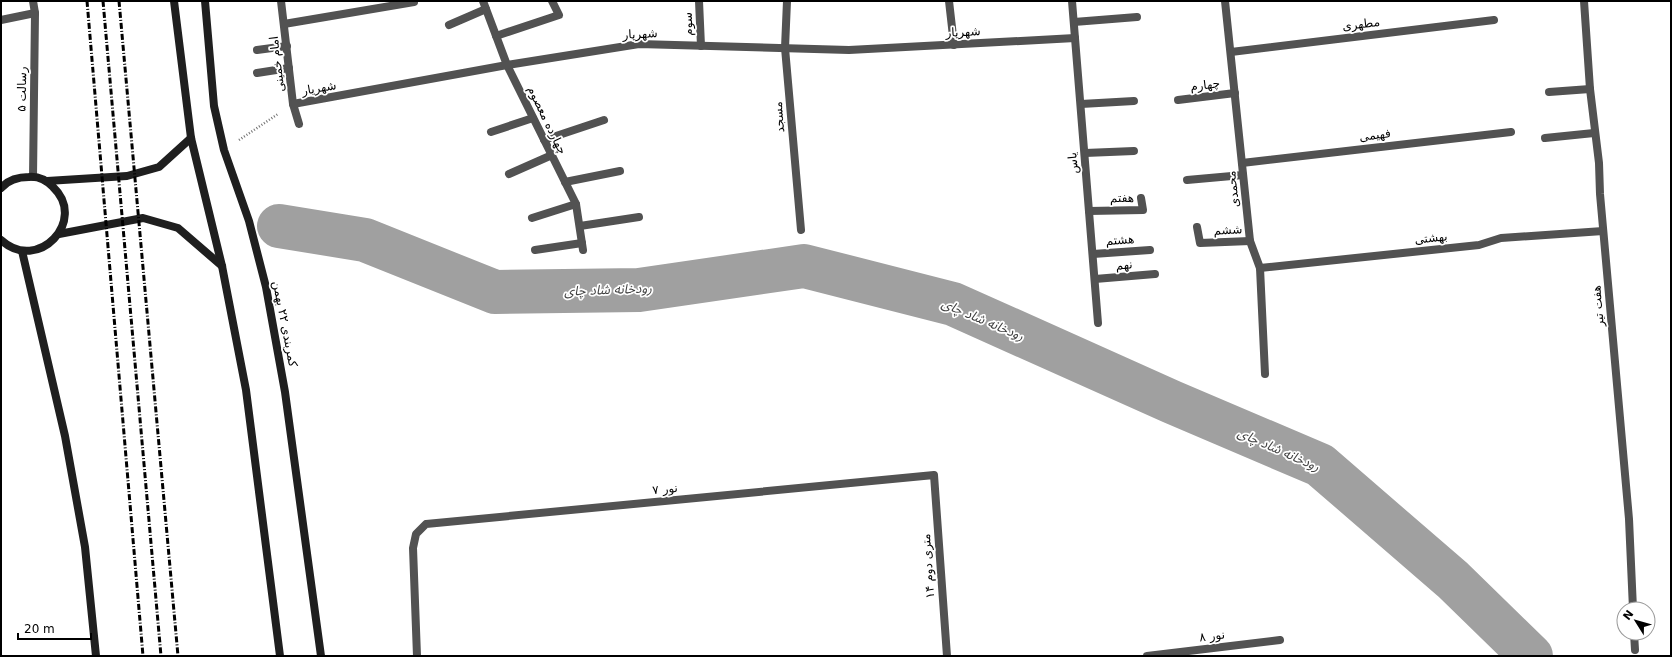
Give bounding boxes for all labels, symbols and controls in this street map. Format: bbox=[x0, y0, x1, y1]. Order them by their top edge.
street label: سوم bbox=[681, 12, 696, 36]
street label: مطهری bbox=[1341, 15, 1381, 34]
street label: شهریار bbox=[944, 24, 981, 41]
street label: شهریار bbox=[621, 26, 658, 43]
street label: امام خمینی bbox=[267, 35, 287, 93]
street label: رسالت ۵ bbox=[15, 66, 30, 112]
street label: چهارم bbox=[1189, 76, 1221, 95]
street label: شهریار bbox=[300, 78, 338, 99]
street label: چهارده معصوم bbox=[524, 84, 570, 157]
street label: مسجد bbox=[771, 101, 787, 133]
street label: فهیمی bbox=[1358, 126, 1392, 144]
street label: یاس bbox=[1065, 152, 1082, 174]
street label: محمدی bbox=[1224, 170, 1242, 208]
street label: هفتم bbox=[1110, 191, 1134, 205]
street label: ششم bbox=[1213, 222, 1243, 238]
street label: بهشتی bbox=[1414, 229, 1448, 247]
street label: هشتم bbox=[1105, 232, 1135, 248]
street label: نهم bbox=[1115, 257, 1133, 273]
street label: کمربندی ۲۲ بهمن bbox=[269, 280, 300, 369]
water label: رودخانه شاد چای bbox=[564, 280, 652, 300]
street label: هفت تیر bbox=[1589, 285, 1608, 328]
water label: رودخانه شاد چای bbox=[939, 295, 1026, 345]
water label: رودخانه شاد چای bbox=[1235, 425, 1322, 475]
street label: نور ۷ bbox=[652, 481, 679, 498]
street label: ۱۴ متری دوم bbox=[919, 533, 938, 599]
north arrow bbox=[1616, 601, 1656, 641]
text: N bbox=[1620, 608, 1636, 623]
scale bar bbox=[18, 615, 91, 641]
text: 20 m bbox=[24, 622, 55, 636]
street label: نور ۸ bbox=[1198, 627, 1226, 646]

